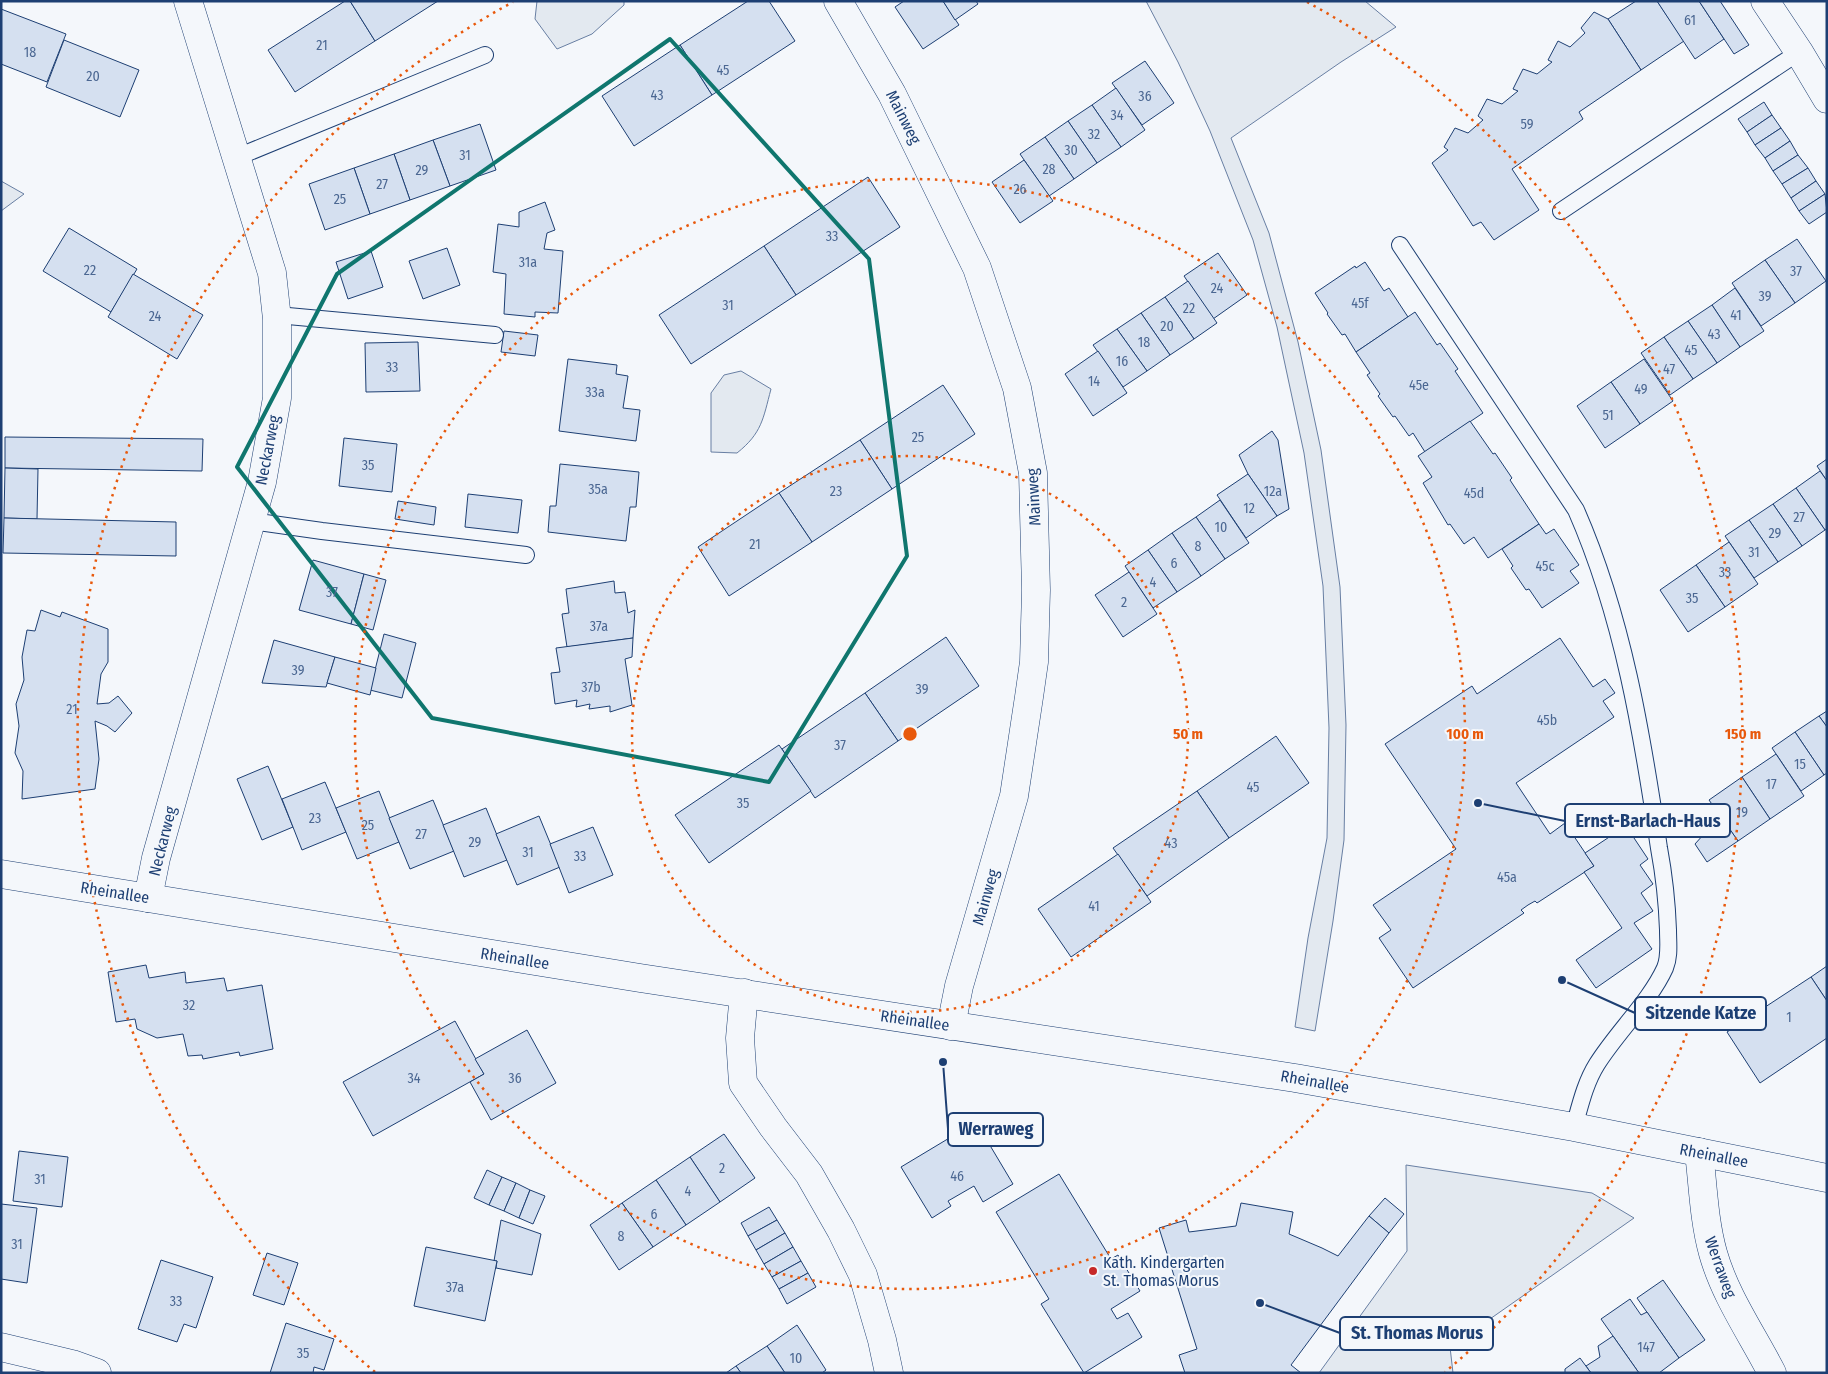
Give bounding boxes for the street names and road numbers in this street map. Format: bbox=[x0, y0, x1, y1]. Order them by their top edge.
street label: Mainweg bbox=[882, 87, 925, 148]
street label: Neckarweg bbox=[251, 413, 284, 487]
street label: Mainweg bbox=[1022, 467, 1044, 526]
street label: Neckarweg bbox=[145, 804, 180, 878]
street label: Mainweg bbox=[968, 866, 1003, 927]
street label: Rheinallee bbox=[79, 878, 151, 907]
street label: Rheinallee bbox=[479, 944, 551, 973]
street label: Rheinallee bbox=[879, 1006, 951, 1035]
street label: Rheinallee bbox=[1279, 1066, 1351, 1097]
street label: Rheinallee bbox=[1678, 1140, 1750, 1171]
street label: Werraweg bbox=[1701, 1234, 1741, 1301]

